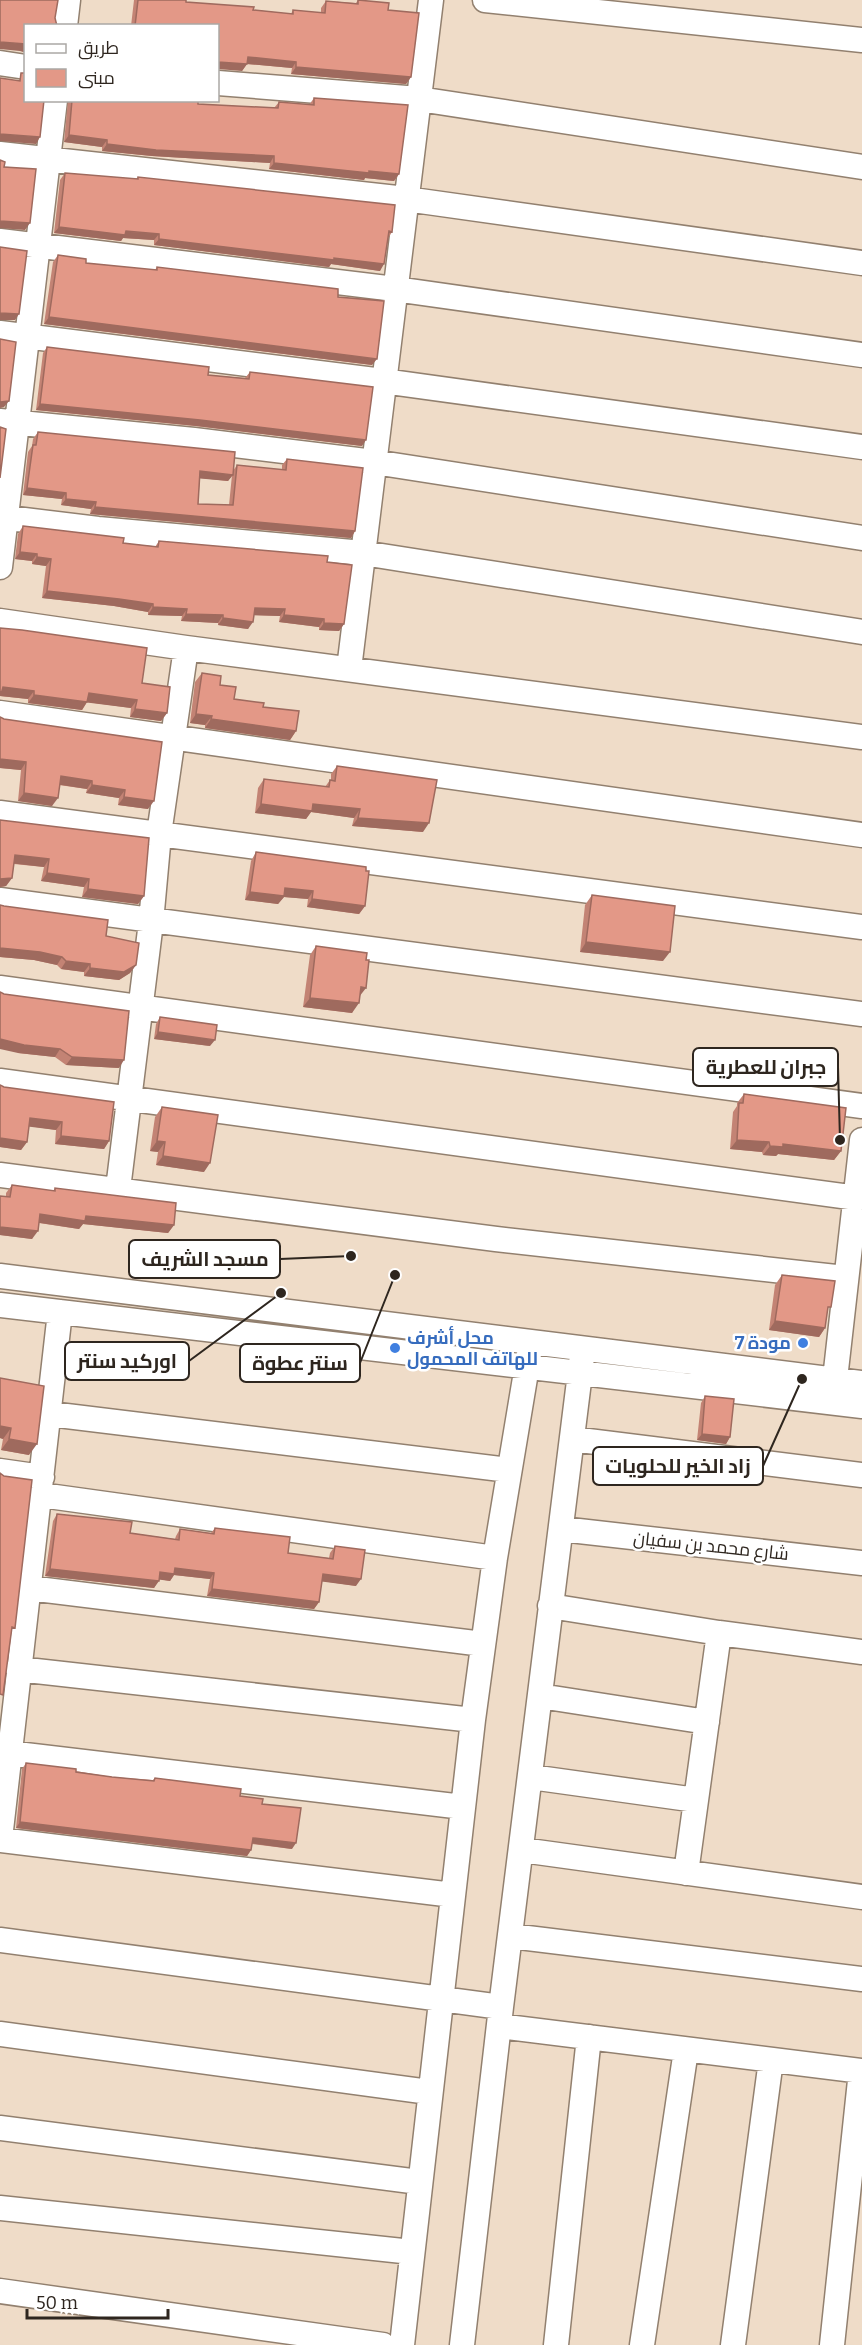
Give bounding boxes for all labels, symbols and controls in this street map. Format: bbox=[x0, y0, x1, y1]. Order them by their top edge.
legend bbox=[24, 24, 219, 102]
text: طريق bbox=[78, 37, 119, 60]
text: مبنى bbox=[78, 67, 115, 89]
callout: جبران للعطرية bbox=[693, 1048, 838, 1086]
text: جبران للعطرية bbox=[706, 1055, 826, 1079]
callout: مسجد الشريف bbox=[129, 1240, 280, 1278]
text: مسجد الشريف bbox=[141, 1247, 269, 1271]
place label: محل أشرف للهاتف المحمول bbox=[407, 1325, 538, 1370]
place label: مودة 7 bbox=[735, 1332, 791, 1354]
marker: مودة 7 bbox=[796, 1336, 810, 1350]
marker: محل أشرف للهاتف المحمول bbox=[388, 1341, 402, 1355]
callout: اوركيد سنتر bbox=[65, 1342, 189, 1380]
callout: سنتر عطوة bbox=[240, 1344, 360, 1382]
text: اوركيد سنتر bbox=[76, 1349, 177, 1373]
text: سنتر عطوة bbox=[252, 1351, 348, 1375]
callout: زاد الخير للحلويات bbox=[593, 1447, 763, 1485]
text: زاد الخير للحلويات bbox=[605, 1454, 751, 1478]
street label: شارع محمد بن سفيان bbox=[632, 1527, 790, 1566]
scale bar bbox=[27, 2282, 168, 2320]
text: 50 m bbox=[36, 2292, 78, 2314]

